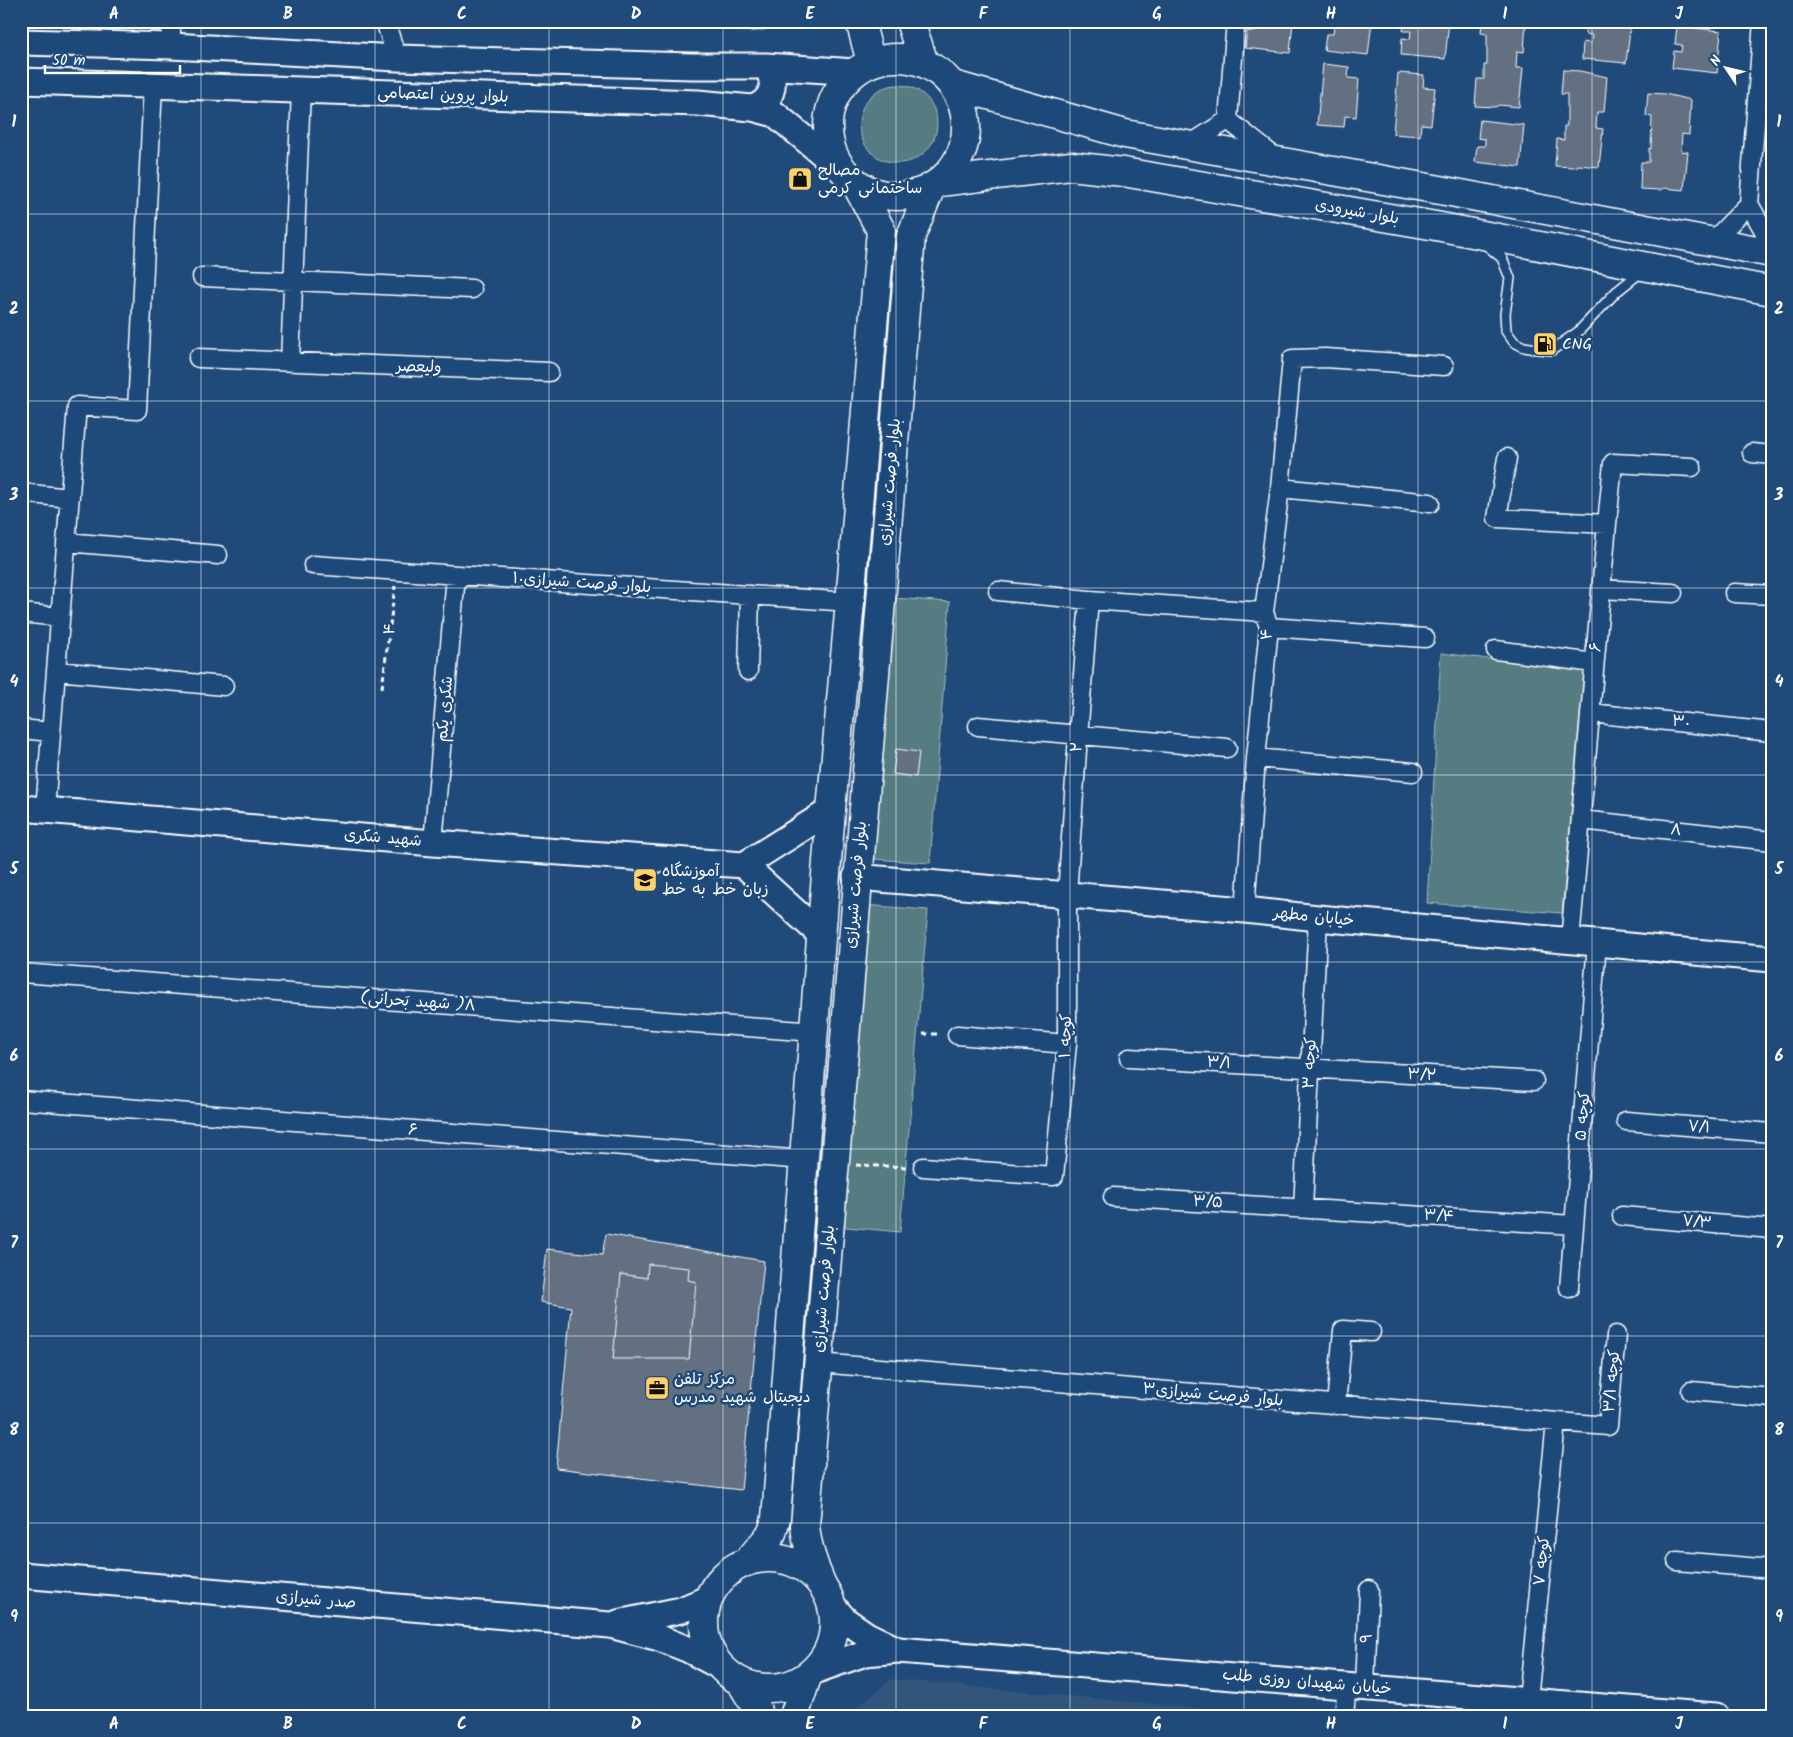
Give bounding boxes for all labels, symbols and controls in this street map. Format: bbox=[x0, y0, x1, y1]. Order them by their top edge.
text: A bbox=[109, 2, 119, 27]
text: B bbox=[283, 2, 293, 27]
text: C bbox=[457, 2, 467, 27]
text: D bbox=[631, 2, 642, 27]
text: E bbox=[806, 2, 816, 27]
text: F bbox=[979, 2, 989, 27]
text: G bbox=[1152, 2, 1162, 27]
text: H bbox=[1326, 2, 1336, 27]
text: I bbox=[1503, 2, 1508, 27]
text: J bbox=[1675, 2, 1684, 27]
scale bar bbox=[45, 42, 180, 74]
north arrow bbox=[1700, 42, 1750, 92]
text: 50 m bbox=[52, 49, 86, 73]
text: N bbox=[1705, 51, 1728, 71]
street label: بلوار پروین اعتصامی bbox=[377, 80, 509, 110]
text: 1 bbox=[12, 110, 17, 135]
text: 1 bbox=[1777, 110, 1782, 135]
place label: مصالح ساختمانی کرمی bbox=[818, 158, 922, 201]
shop icon: مصالح ساختمانی کرمی bbox=[787, 166, 813, 192]
street label: بلوار شیرودی bbox=[1313, 192, 1401, 232]
text: 2 bbox=[9, 297, 19, 322]
text: 2 bbox=[1774, 297, 1784, 322]
fuel station icon: CNG bbox=[1532, 331, 1558, 357]
place label: CNG bbox=[1562, 332, 1592, 357]
street label: ولیعصر bbox=[394, 354, 442, 380]
street label: بلوار فرصت شیرازی bbox=[872, 417, 908, 547]
text: 3 bbox=[9, 483, 19, 508]
text: 3 bbox=[1774, 483, 1784, 508]
street label: بلوار فرصت شیرازی۱۰ bbox=[512, 566, 652, 600]
street label: ۴ bbox=[377, 622, 403, 636]
street label: ۴ bbox=[1254, 628, 1280, 640]
street label: ۶ bbox=[1583, 641, 1609, 653]
text: 4 bbox=[10, 670, 19, 695]
text: 4 bbox=[1775, 670, 1784, 695]
street label: شکری یکم bbox=[430, 675, 460, 743]
street label: ۳۰ bbox=[1671, 709, 1691, 735]
street label: ۲ bbox=[1064, 741, 1090, 753]
street label: ۸ bbox=[1669, 817, 1683, 843]
street label: بلوار فرصت شیرازی bbox=[838, 820, 874, 950]
street label: شهید شکری bbox=[343, 822, 423, 854]
text: 5 bbox=[9, 857, 20, 882]
text: 5 bbox=[1774, 857, 1785, 882]
place label: آموزشگاه زبان خط به خط bbox=[662, 859, 769, 902]
school or university icon: آموزشگاه زبان خط به خط bbox=[632, 867, 658, 893]
street label: خیابان مطهر bbox=[1271, 900, 1355, 934]
street label: (شهید بَحرانی )۸ bbox=[359, 985, 477, 1019]
street label: کوچه ۱ bbox=[1053, 1013, 1079, 1059]
street label: کوچه ۳ bbox=[1296, 1036, 1324, 1090]
text: 6 bbox=[10, 1044, 19, 1069]
text: 6 bbox=[1775, 1044, 1784, 1069]
street label: ۳/۱ bbox=[1206, 1050, 1232, 1076]
street label: ۳/۲ bbox=[1407, 1062, 1437, 1088]
street label: کوچه ۵ bbox=[1568, 1090, 1598, 1142]
street label: ۷/۱ bbox=[1687, 1114, 1711, 1140]
street label: ۶ bbox=[407, 1117, 419, 1143]
street label: ۳/۵ bbox=[1192, 1189, 1224, 1215]
street label: ۳/۴ bbox=[1423, 1202, 1455, 1230]
street label: ۷/۳ bbox=[1681, 1208, 1713, 1236]
street label: بلوار فرصت شیرازی bbox=[806, 1224, 842, 1354]
text: 7 bbox=[10, 1231, 18, 1256]
text: 7 bbox=[1775, 1231, 1783, 1256]
street label: کوچه ۳/۱ bbox=[1597, 1348, 1627, 1414]
place label: مرکز تلفن دیجیتال شهید مدرس bbox=[674, 1367, 811, 1410]
office icon: مرکز تلفن دیجیتال شهید مدرس bbox=[644, 1375, 670, 1401]
street label: ۳بلوار فرصت شیرازی bbox=[1142, 1376, 1284, 1414]
text: 8 bbox=[9, 1418, 19, 1443]
text: 8 bbox=[1774, 1418, 1784, 1443]
street label: کوچه ۷ bbox=[1527, 1535, 1557, 1587]
street label: صدر شیرازی bbox=[275, 1584, 357, 1616]
text: 9 bbox=[10, 1605, 18, 1630]
text: 9 bbox=[1775, 1605, 1783, 1630]
street label: ۹ bbox=[1354, 1633, 1380, 1643]
street label: خیابان شهیدان روزی طلب bbox=[1221, 1662, 1393, 1702]
text: A bbox=[109, 1712, 119, 1737]
text: B bbox=[283, 1712, 293, 1737]
text: C bbox=[457, 1712, 467, 1737]
text: D bbox=[631, 1712, 642, 1737]
text: E bbox=[806, 1712, 816, 1737]
text: F bbox=[979, 1712, 989, 1737]
text: G bbox=[1152, 1712, 1162, 1737]
text: H bbox=[1326, 1712, 1336, 1737]
text: I bbox=[1503, 1712, 1508, 1737]
text: J bbox=[1675, 1712, 1684, 1737]

